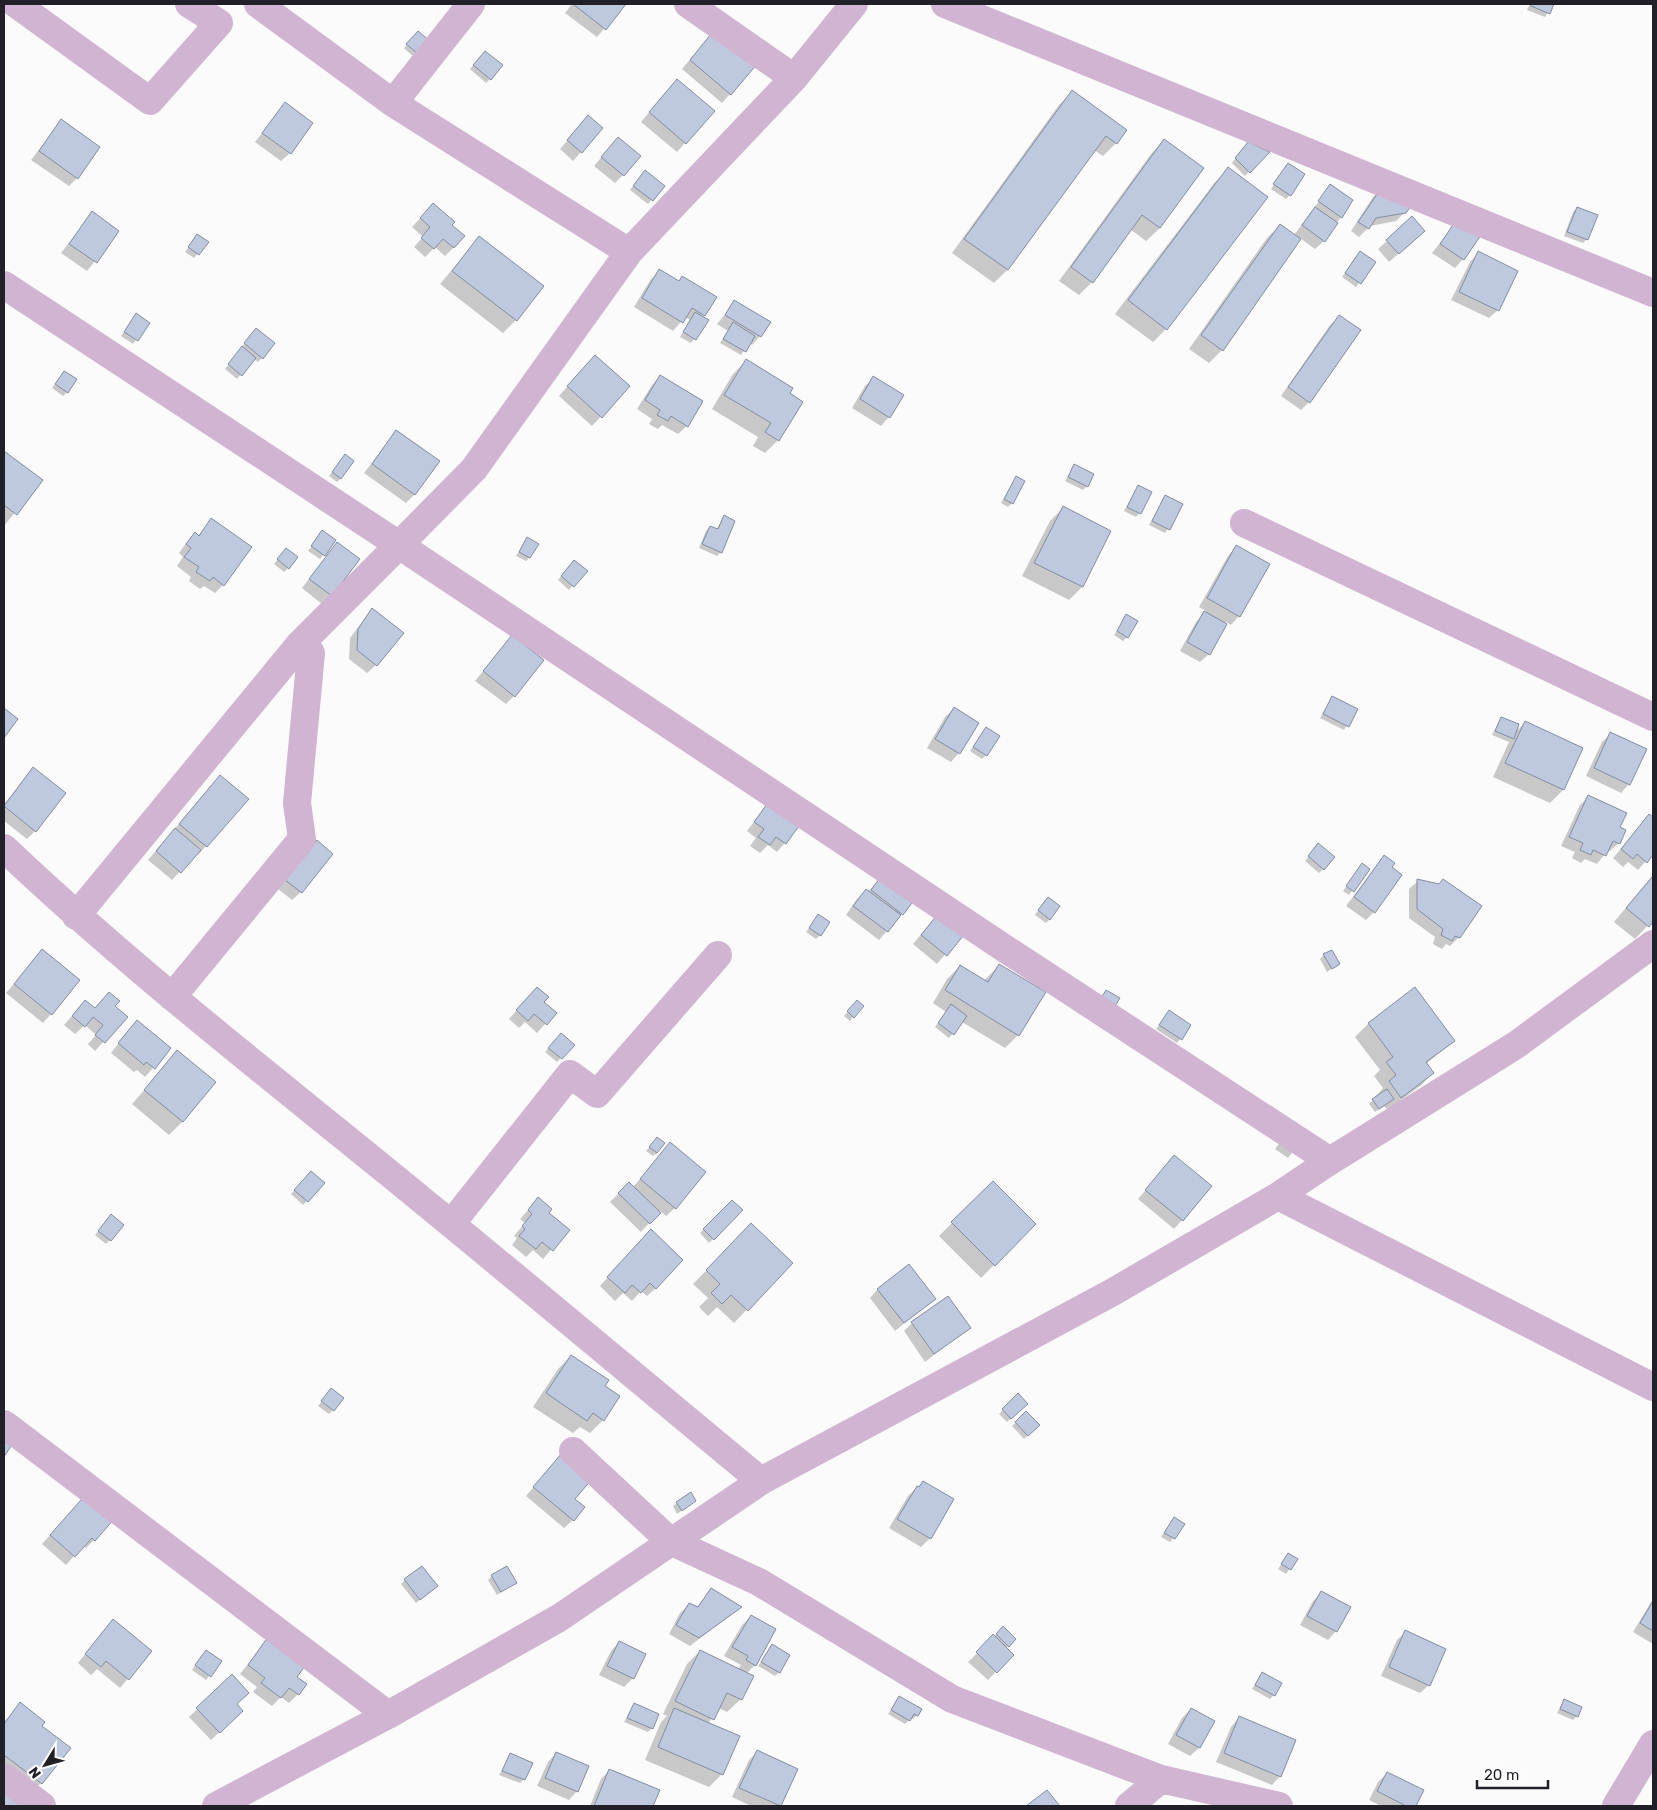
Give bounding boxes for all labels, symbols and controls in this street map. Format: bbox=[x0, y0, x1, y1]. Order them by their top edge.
north arrow bbox=[20, 1740, 70, 1790]
scale bar bbox=[1477, 1758, 1548, 1790]
text: N bbox=[25, 1763, 45, 1782]
text: 20 m bbox=[1484, 1766, 1519, 1784]

